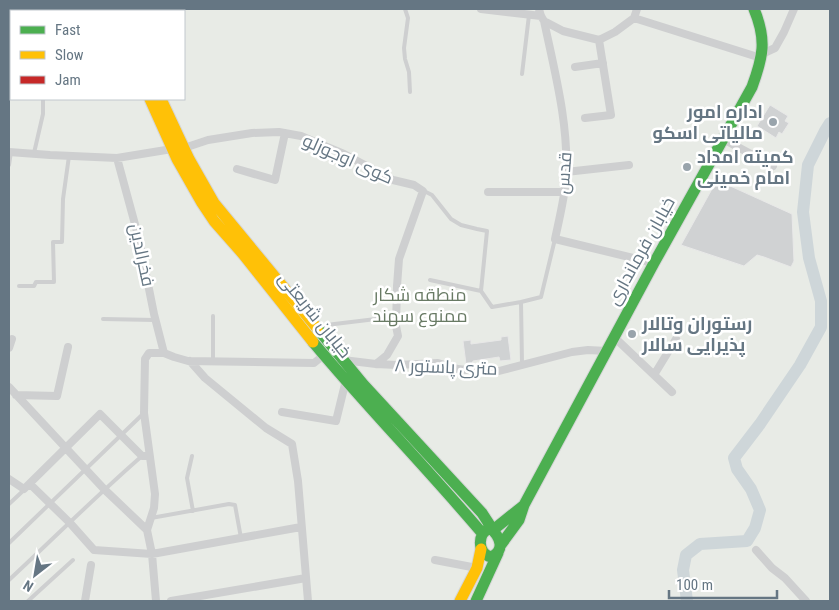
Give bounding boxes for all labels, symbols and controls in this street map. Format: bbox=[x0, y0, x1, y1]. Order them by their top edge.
legend bbox=[10, 10, 185, 100]
text: Fast bbox=[55, 21, 80, 39]
text: Slow bbox=[55, 46, 84, 64]
text: Jam bbox=[55, 71, 81, 89]
place label: اداره امور مالیاتی اسکو bbox=[653, 101, 763, 144]
marker: اداره امور مالیاتی اسکو bbox=[767, 116, 779, 128]
street label: کوی اوجوزلو bbox=[299, 129, 397, 189]
place label: کمیته امداد امام خمینی bbox=[697, 146, 794, 190]
street label: قدس bbox=[552, 151, 576, 195]
marker: کمیته امداد امام خمینی bbox=[681, 161, 693, 173]
street label: خیابان فرمانداری bbox=[602, 193, 680, 309]
street label: فخرالدین bbox=[125, 221, 159, 289]
street label: خیابان شریعتی bbox=[274, 268, 356, 362]
park label: منطقه شکار ممنوع سهند bbox=[372, 284, 468, 328]
place label: رستوران وتالار پذیرایی سالار bbox=[641, 313, 752, 357]
marker: رستوران وتالار پذیرایی سالار bbox=[626, 328, 638, 340]
street label: ۸ متری پاستور bbox=[394, 354, 498, 381]
north arrow bbox=[10, 550, 60, 600]
scale bar bbox=[669, 568, 776, 600]
text: 100 m bbox=[676, 576, 713, 594]
text: N bbox=[21, 577, 36, 595]

